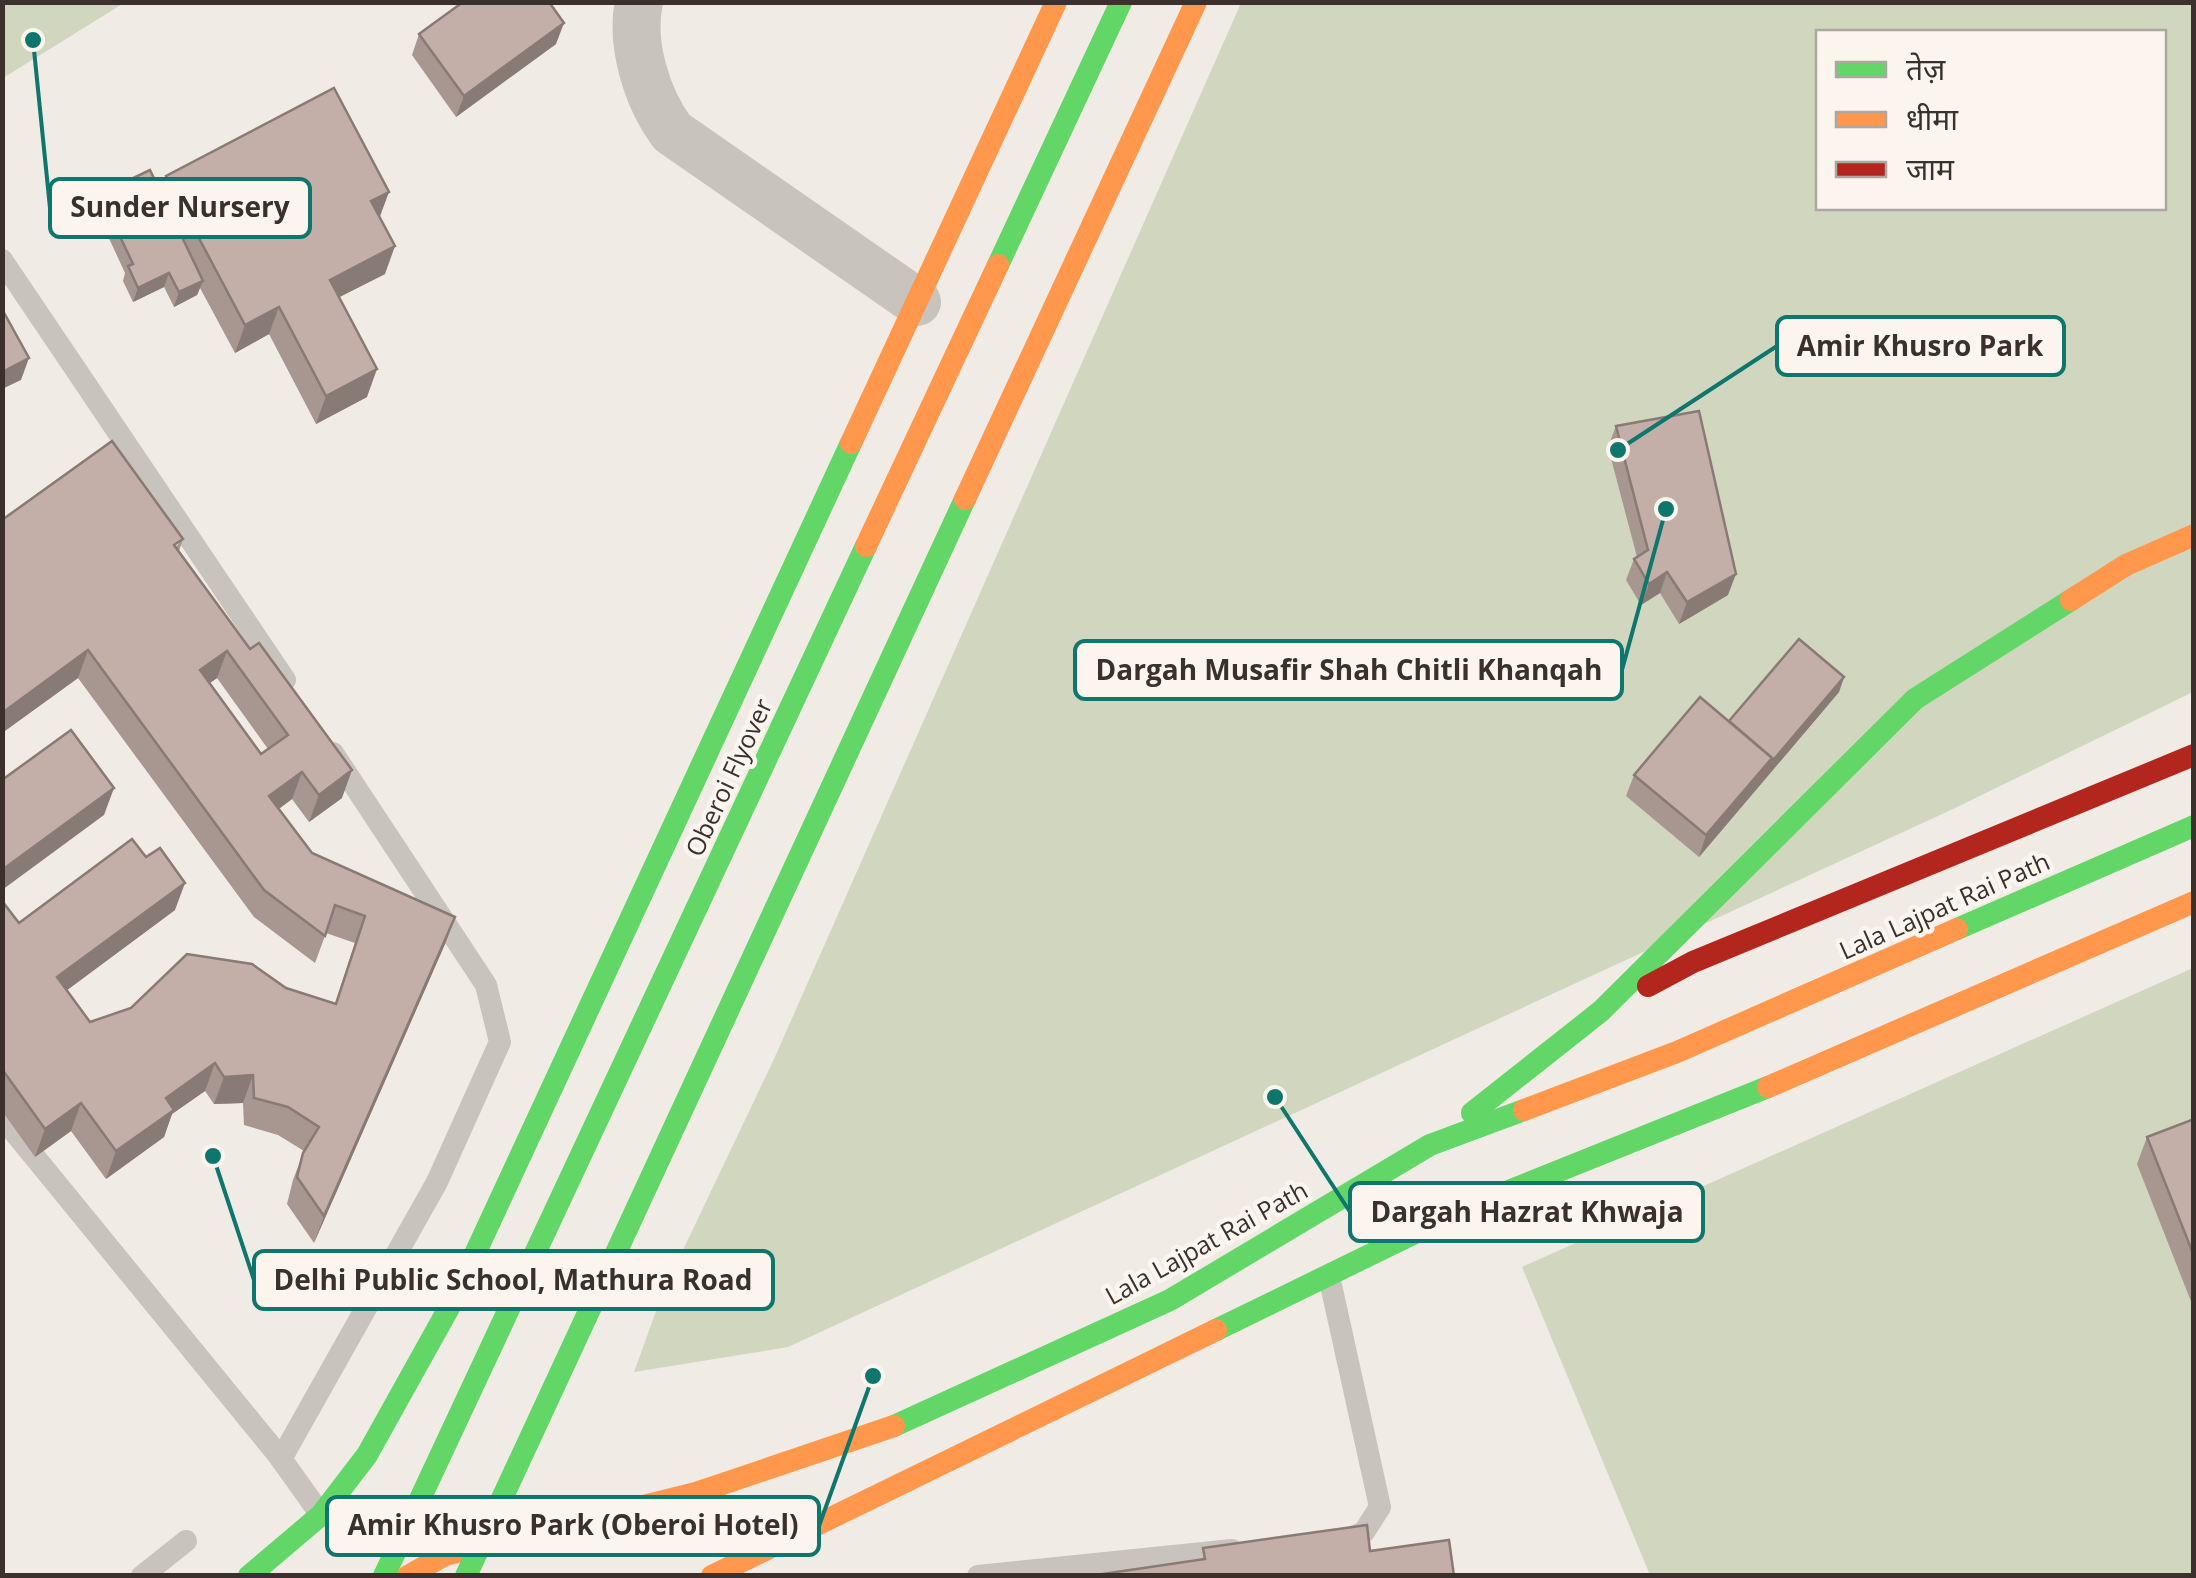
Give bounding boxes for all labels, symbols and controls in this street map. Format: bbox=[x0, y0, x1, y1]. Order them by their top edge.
legend bbox=[1816, 30, 2166, 210]
text: तेज़ bbox=[1906, 48, 1946, 89]
text: धीमा bbox=[1906, 98, 1959, 139]
text: जाम bbox=[1906, 148, 1955, 189]
callout: Sunder Nursery bbox=[50, 179, 310, 237]
text: Sunder Nursery bbox=[70, 187, 290, 225]
callout: Amir Khusro Park bbox=[1777, 317, 2064, 375]
text: Amir Khusro Park bbox=[1797, 326, 2044, 364]
callout: Dargah Musafir Shah Chitli Khanqah bbox=[1075, 641, 1622, 699]
text: Dargah Musafir Shah Chitli Khanqah bbox=[1096, 650, 1602, 688]
street label: Oberoi Flyover bbox=[677, 693, 779, 861]
street label: Lala Lajpat Rai Path bbox=[1833, 843, 2055, 967]
street label: Lala Lajpat Rai Path bbox=[1099, 1172, 1313, 1312]
callout: Dargah Hazrat Khwaja bbox=[1350, 1183, 1703, 1241]
text: Dargah Hazrat Khwaja bbox=[1370, 1192, 1684, 1230]
callout: Delhi Public School, Mathura Road bbox=[254, 1251, 773, 1309]
text: Delhi Public School, Mathura Road bbox=[274, 1260, 752, 1298]
callout: Amir Khusro Park (Oberoi Hotel) bbox=[327, 1497, 819, 1555]
text: Amir Khusro Park (Oberoi Hotel) bbox=[347, 1505, 799, 1543]

